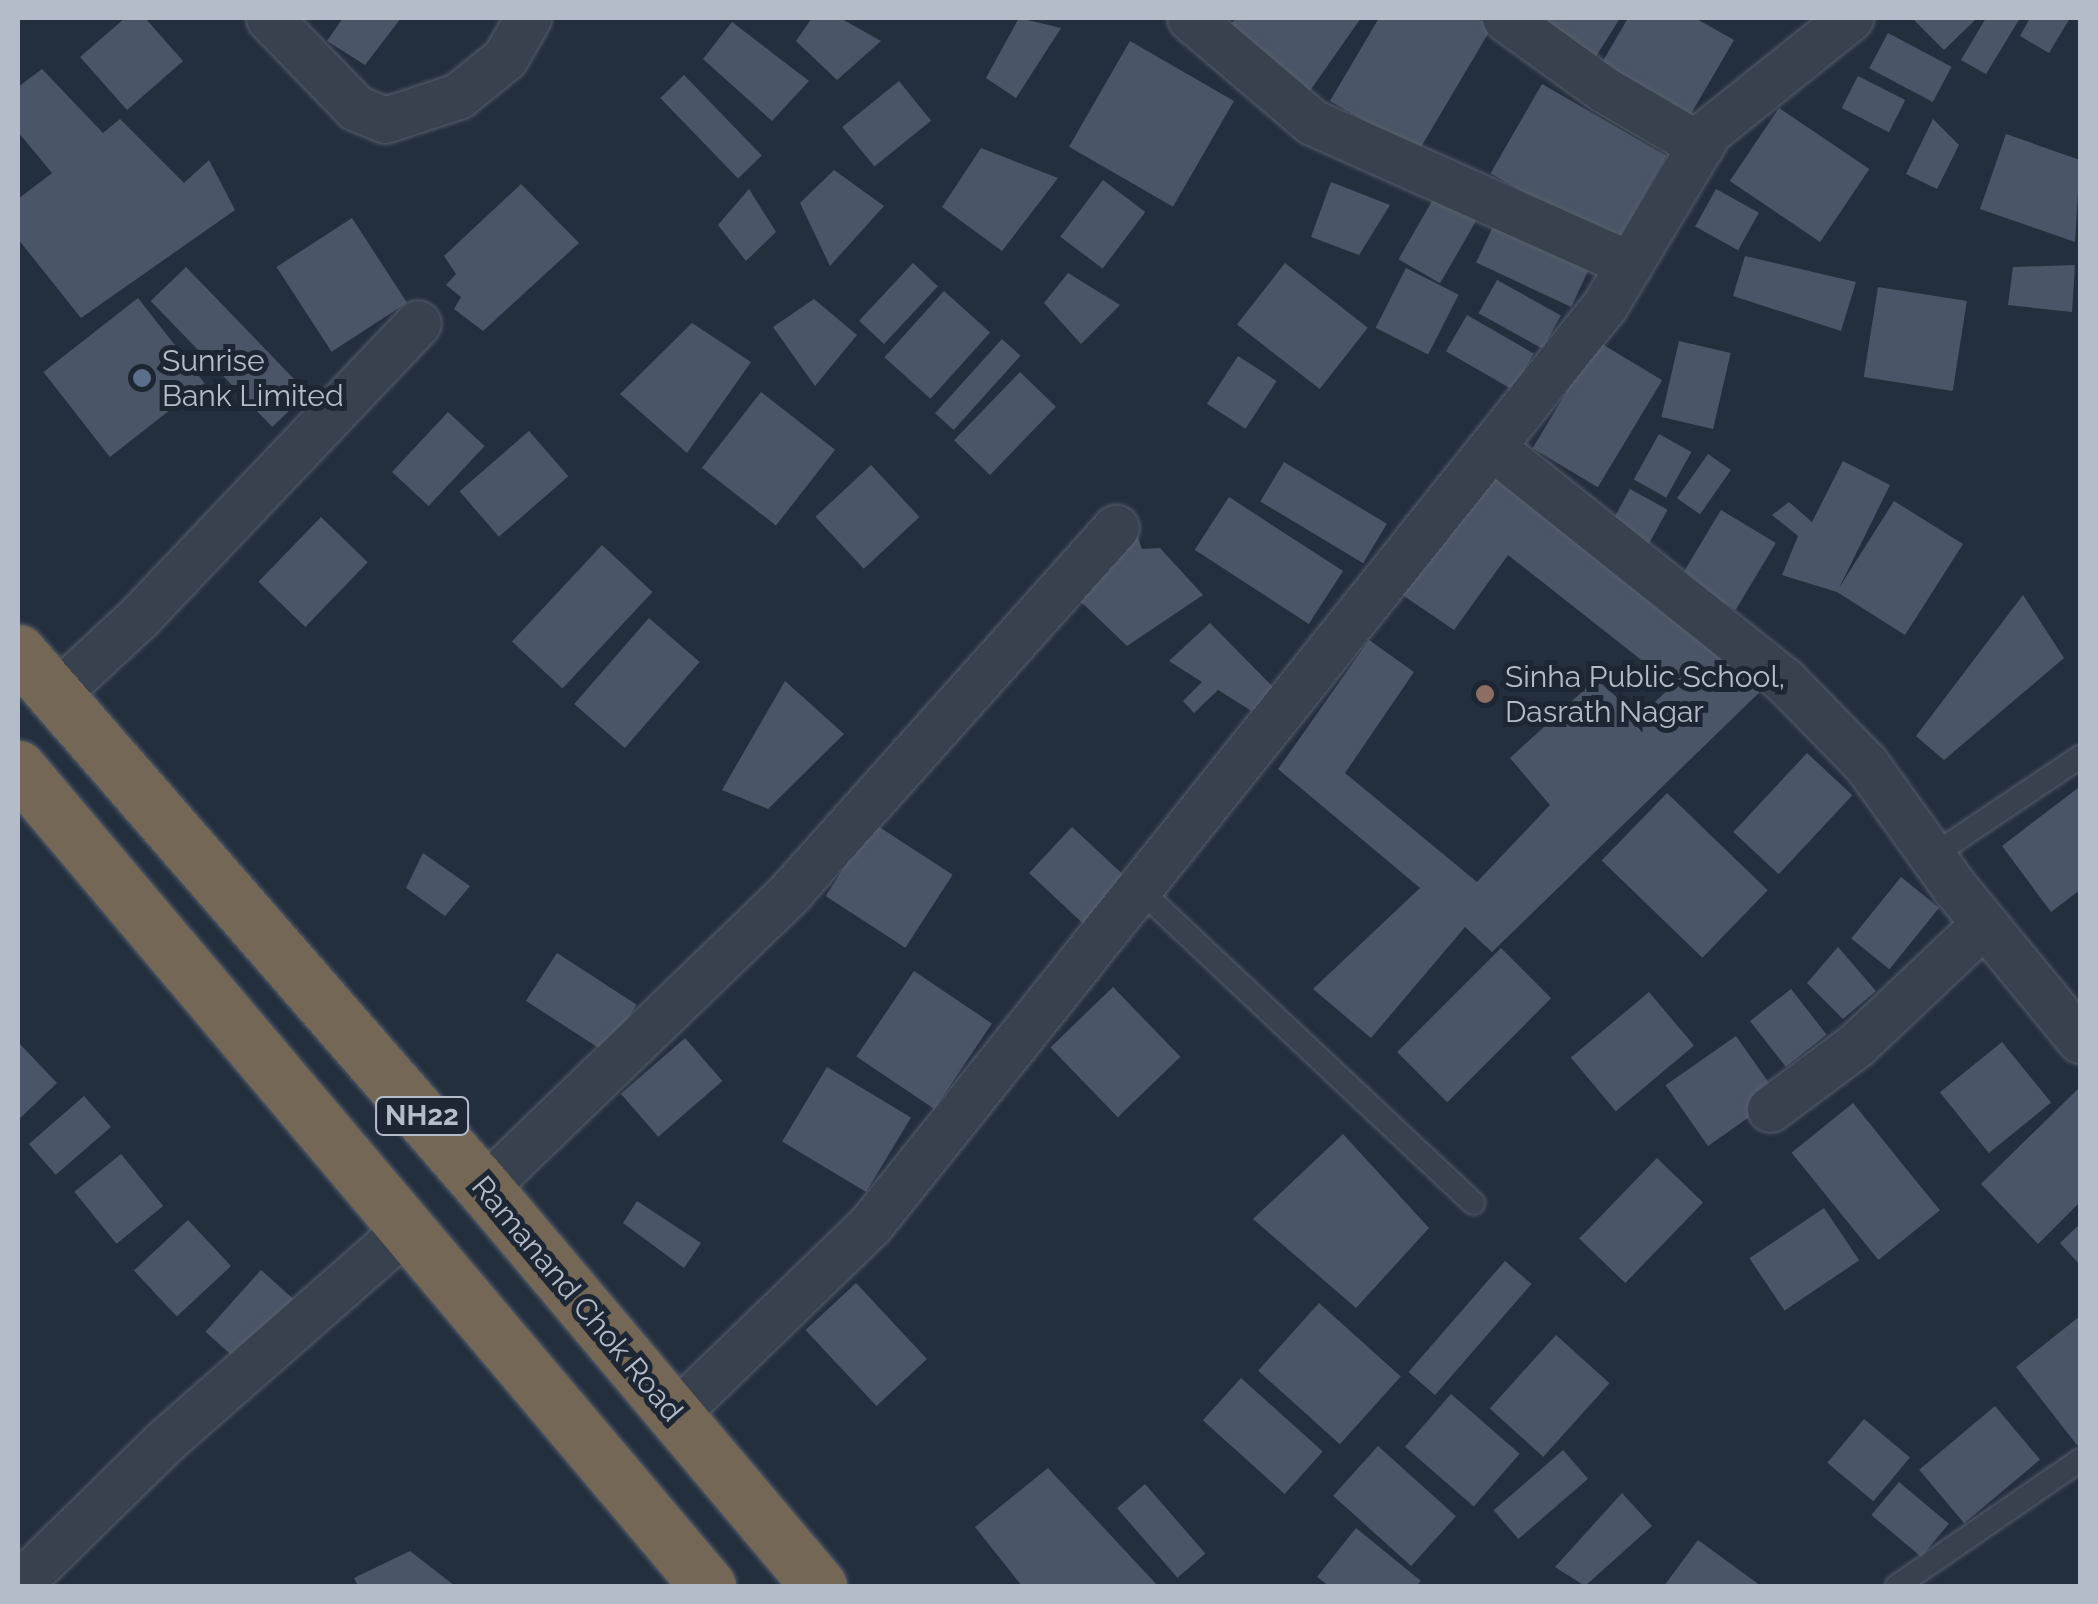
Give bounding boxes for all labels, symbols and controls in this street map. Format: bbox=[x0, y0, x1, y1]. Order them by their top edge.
place label: Sunrise Bank Limited bbox=[162, 343, 344, 414]
marker: Sunrise Bank Limited bbox=[131, 367, 153, 389]
place label: Sinha Public School, Dasrath Nagar bbox=[1505, 659, 1785, 730]
marker: Sinha Public School, Dasrath Nagar bbox=[1474, 683, 1496, 705]
road number: NH22 bbox=[374, 1093, 470, 1139]
street label: Ramanand Chok Road bbox=[464, 1169, 690, 1429]

